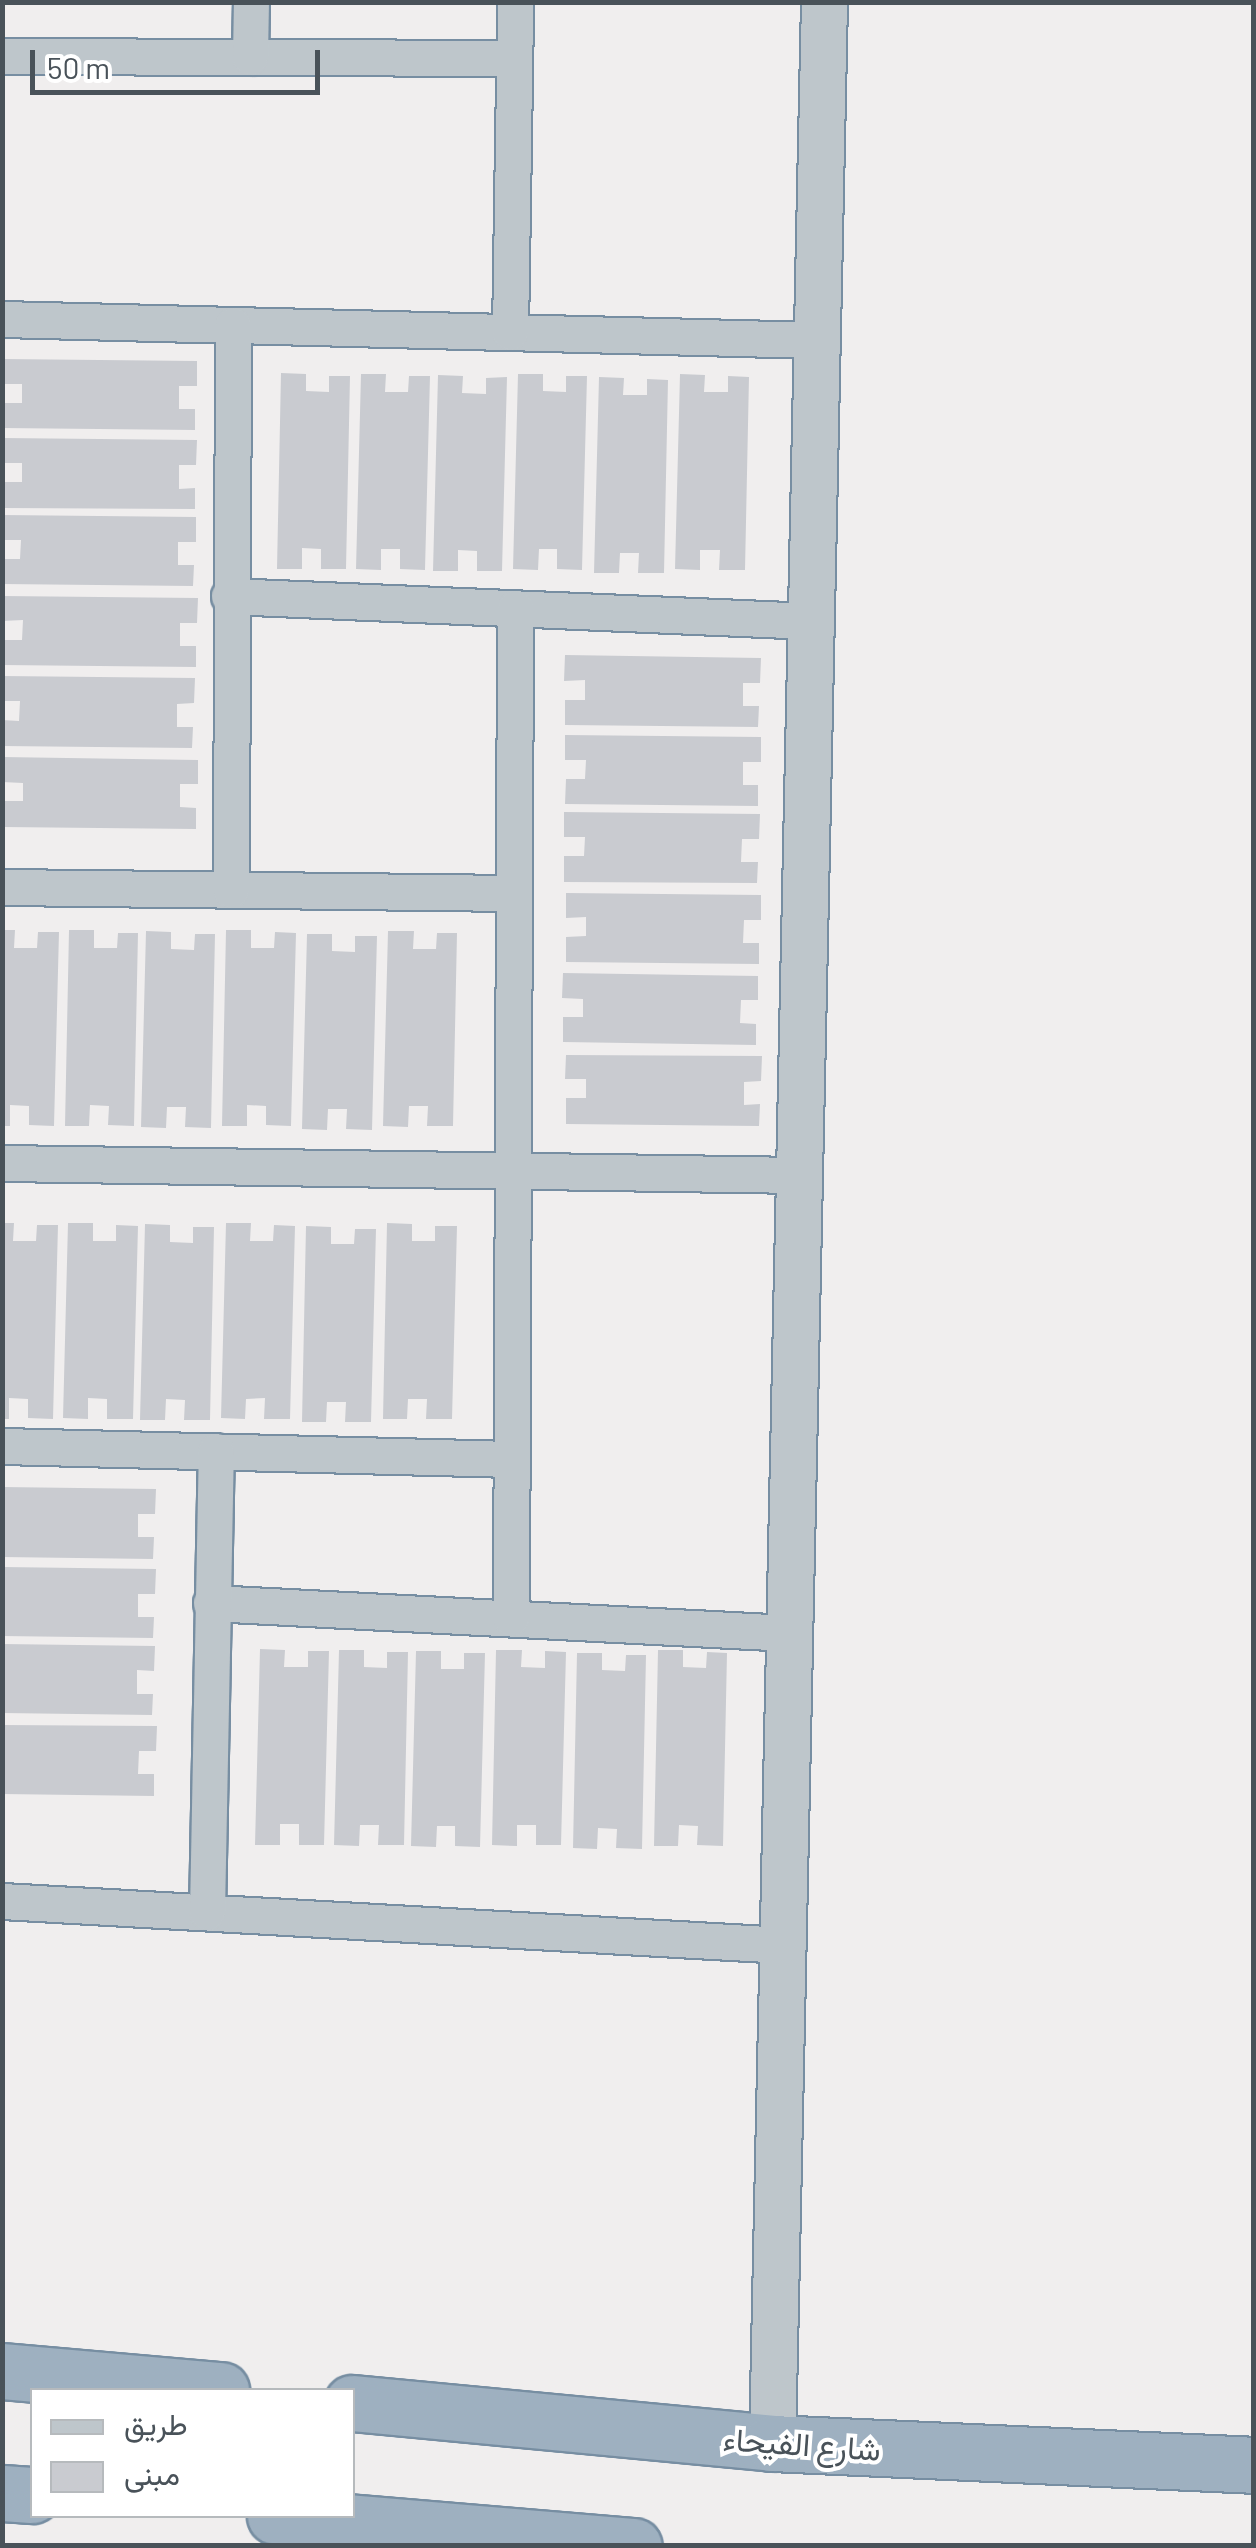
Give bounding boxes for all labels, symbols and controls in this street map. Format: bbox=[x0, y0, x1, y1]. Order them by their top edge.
scale bar bbox=[35, 30, 325, 92]
text: 50 m bbox=[47, 49, 110, 85]
legend bbox=[30, 2388, 355, 2518]
text: طريق bbox=[124, 2405, 188, 2441]
street label: شارع الفيحاء bbox=[722, 2418, 882, 2468]
text: مبنى bbox=[124, 2455, 180, 2491]

